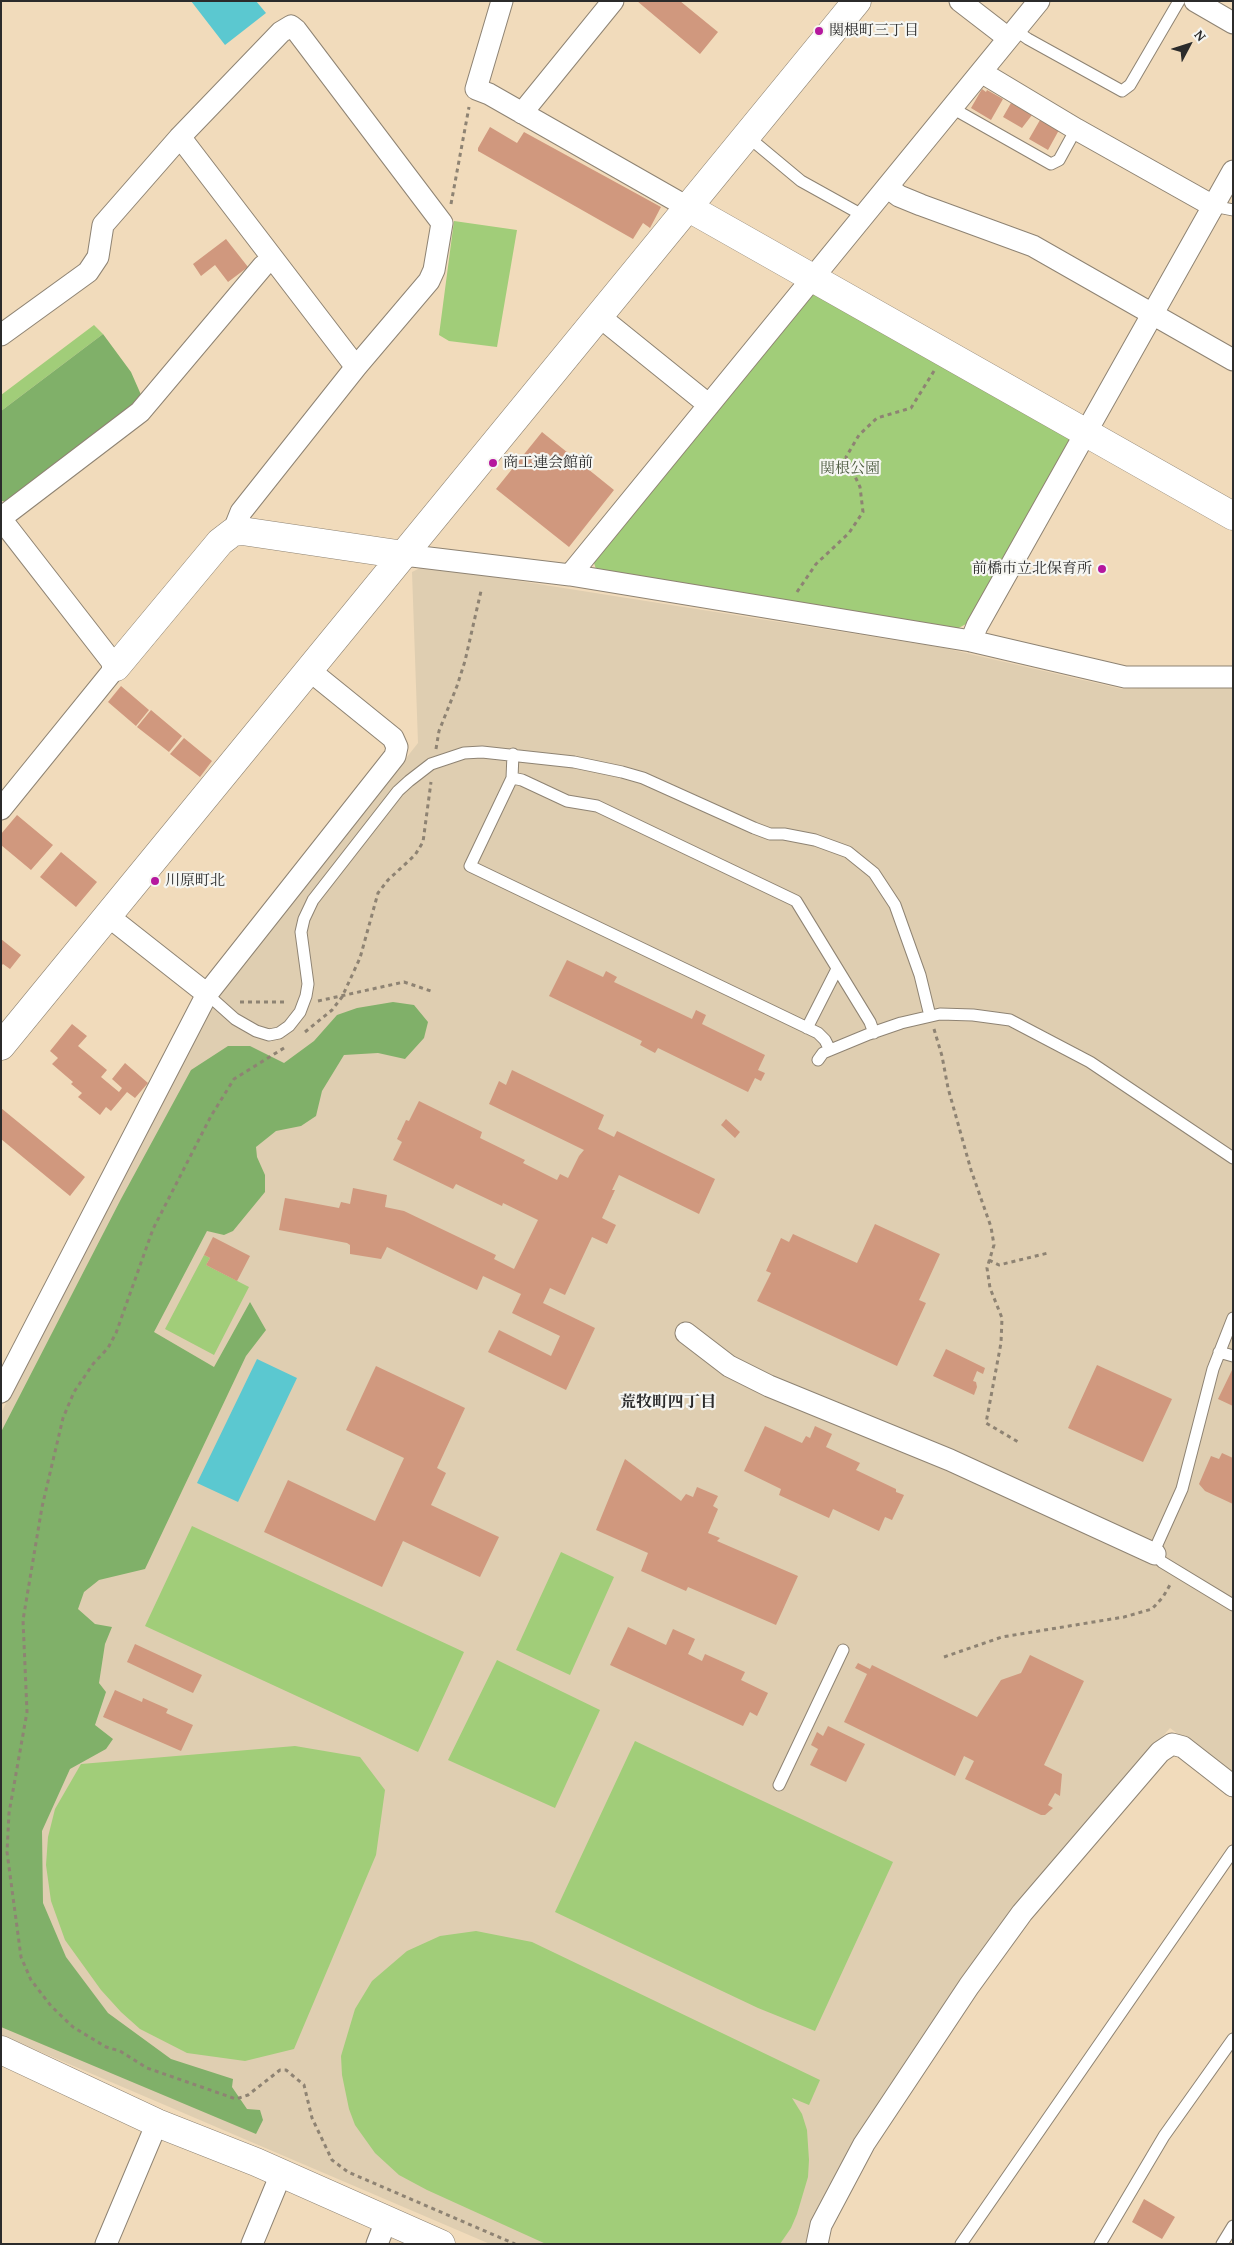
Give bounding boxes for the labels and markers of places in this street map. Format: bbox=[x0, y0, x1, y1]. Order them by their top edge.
place label: 関根町三丁目 bbox=[829, 22, 919, 40]
marker: 関根町三丁目 bbox=[813, 25, 825, 37]
place label: 商工連会館前 bbox=[503, 454, 593, 472]
marker: 商工連会館前 bbox=[487, 457, 499, 469]
place label: 前橋市立北保育所 bbox=[972, 560, 1092, 578]
marker: 前橋市立北保育所 bbox=[1096, 563, 1108, 575]
place label: 川原町北 bbox=[165, 872, 225, 890]
marker: 川原町北 bbox=[149, 875, 161, 887]

